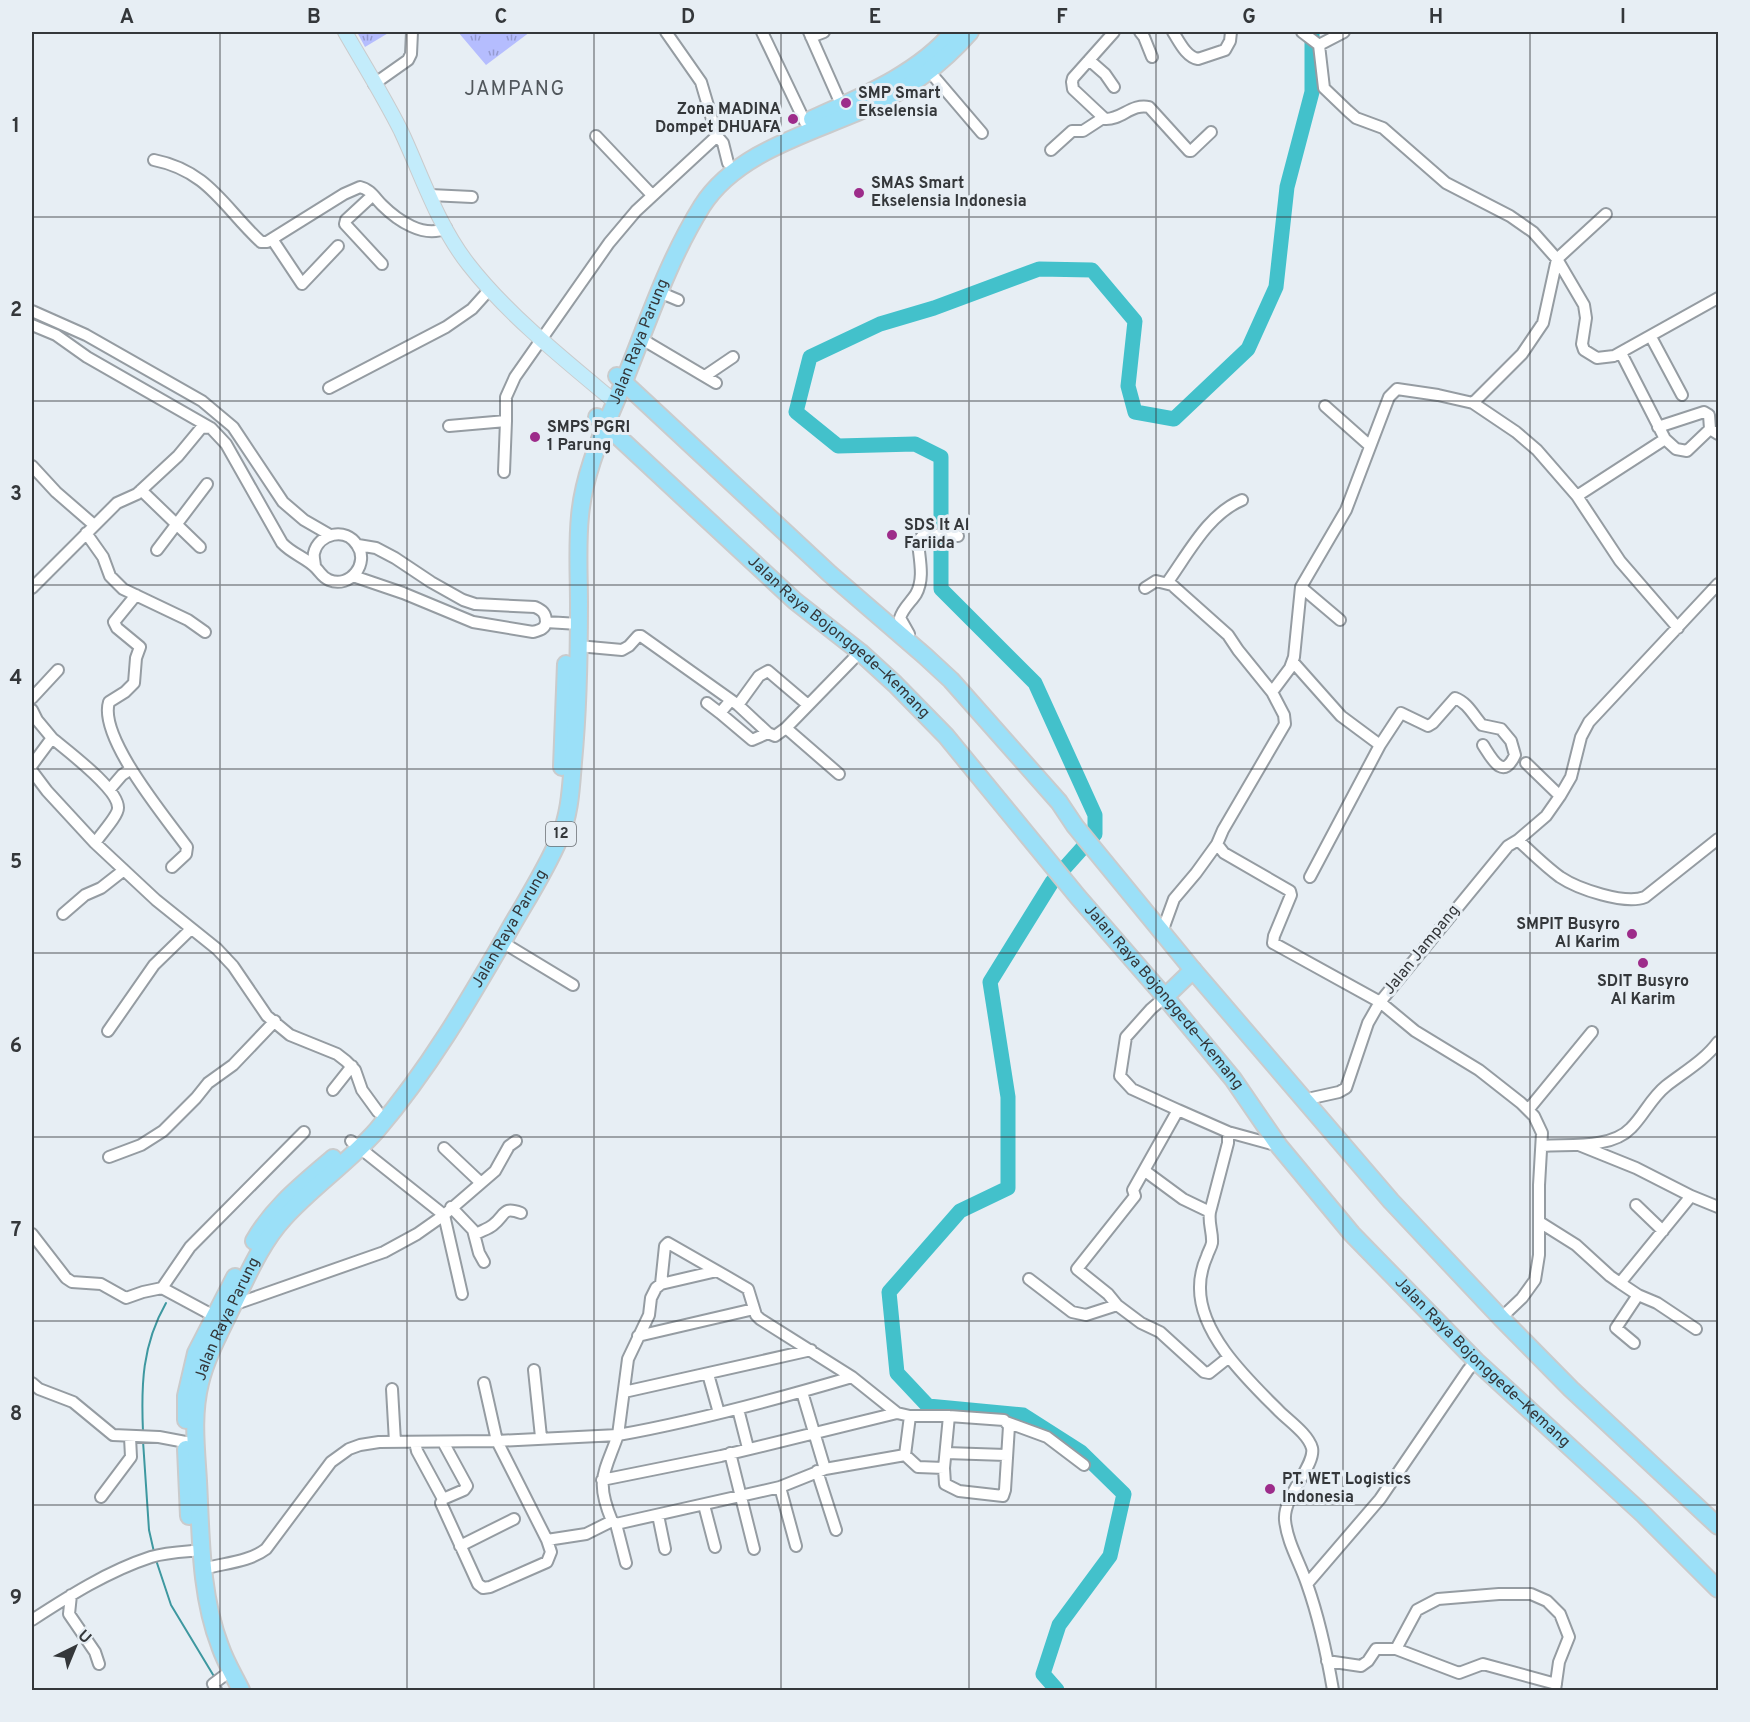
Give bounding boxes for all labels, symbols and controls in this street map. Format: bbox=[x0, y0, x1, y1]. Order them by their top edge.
text: A bbox=[120, 5, 134, 31]
text: B bbox=[307, 5, 321, 31]
text: C bbox=[495, 5, 507, 31]
text: D bbox=[681, 5, 695, 31]
text: E bbox=[869, 5, 881, 31]
text: F bbox=[1056, 5, 1068, 31]
text: G bbox=[1242, 5, 1256, 31]
text: H bbox=[1429, 5, 1443, 31]
text: I bbox=[1620, 5, 1626, 31]
district label: JAMPANG bbox=[464, 77, 566, 103]
place label: SMP Smart Ekselensia bbox=[858, 84, 941, 122]
marker: SMP Smart Ekselensia bbox=[839, 96, 853, 110]
place label: Zona MADINA Dompet DHUAFA bbox=[655, 100, 781, 138]
marker: Zona MADINA Dompet DHUAFA bbox=[786, 112, 800, 126]
text: 1 bbox=[12, 114, 20, 140]
place label: SMAS Smart Ekselensia Indonesia bbox=[871, 174, 1027, 212]
marker: SMAS Smart Ekselensia Indonesia bbox=[852, 186, 866, 200]
street label: Jalan Raya Parung bbox=[605, 276, 673, 408]
text: 2 bbox=[10, 298, 22, 324]
place label: SMPS PGRI 1 Parung bbox=[547, 418, 630, 456]
marker: SMPS PGRI 1 Parung bbox=[528, 430, 542, 444]
text: 3 bbox=[10, 482, 22, 508]
place label: SDS It Al Fariida bbox=[904, 516, 970, 554]
marker: SDS It Al Fariida bbox=[885, 528, 899, 542]
street label: Jalan Raya Bojonggede—Kemang bbox=[743, 552, 934, 723]
text: 4 bbox=[10, 666, 22, 692]
road number: 12 bbox=[546, 822, 576, 846]
text: 5 bbox=[10, 850, 22, 876]
street label: Jalan Raya Parung bbox=[468, 866, 552, 992]
street label: Jalan Raya Bojonggede—Kemang bbox=[1079, 900, 1248, 1094]
street label: Jalan Jampang bbox=[1380, 901, 1464, 999]
place label: SMPIT Busyro Al Karim bbox=[1516, 915, 1620, 953]
marker: SMPIT Busyro Al Karim bbox=[1625, 927, 1639, 941]
marker: SDIT Busyro Al Karim bbox=[1636, 956, 1650, 970]
place label: SDIT Busyro Al Karim bbox=[1597, 972, 1689, 1010]
text: 6 bbox=[10, 1034, 22, 1060]
text: 7 bbox=[11, 1218, 21, 1244]
street label: Jalan Raya Parung bbox=[191, 1254, 265, 1383]
street label: Jalan Raya Bojonggede—Kemang bbox=[1390, 1273, 1574, 1452]
text: 8 bbox=[10, 1402, 22, 1428]
place label: PT. WET Logistics Indonesia bbox=[1282, 1470, 1411, 1508]
marker: PT. WET Logistics Indonesia bbox=[1263, 1482, 1277, 1496]
text: 9 bbox=[10, 1586, 22, 1612]
north arrow bbox=[45, 1617, 105, 1677]
text: U bbox=[73, 1626, 95, 1649]

